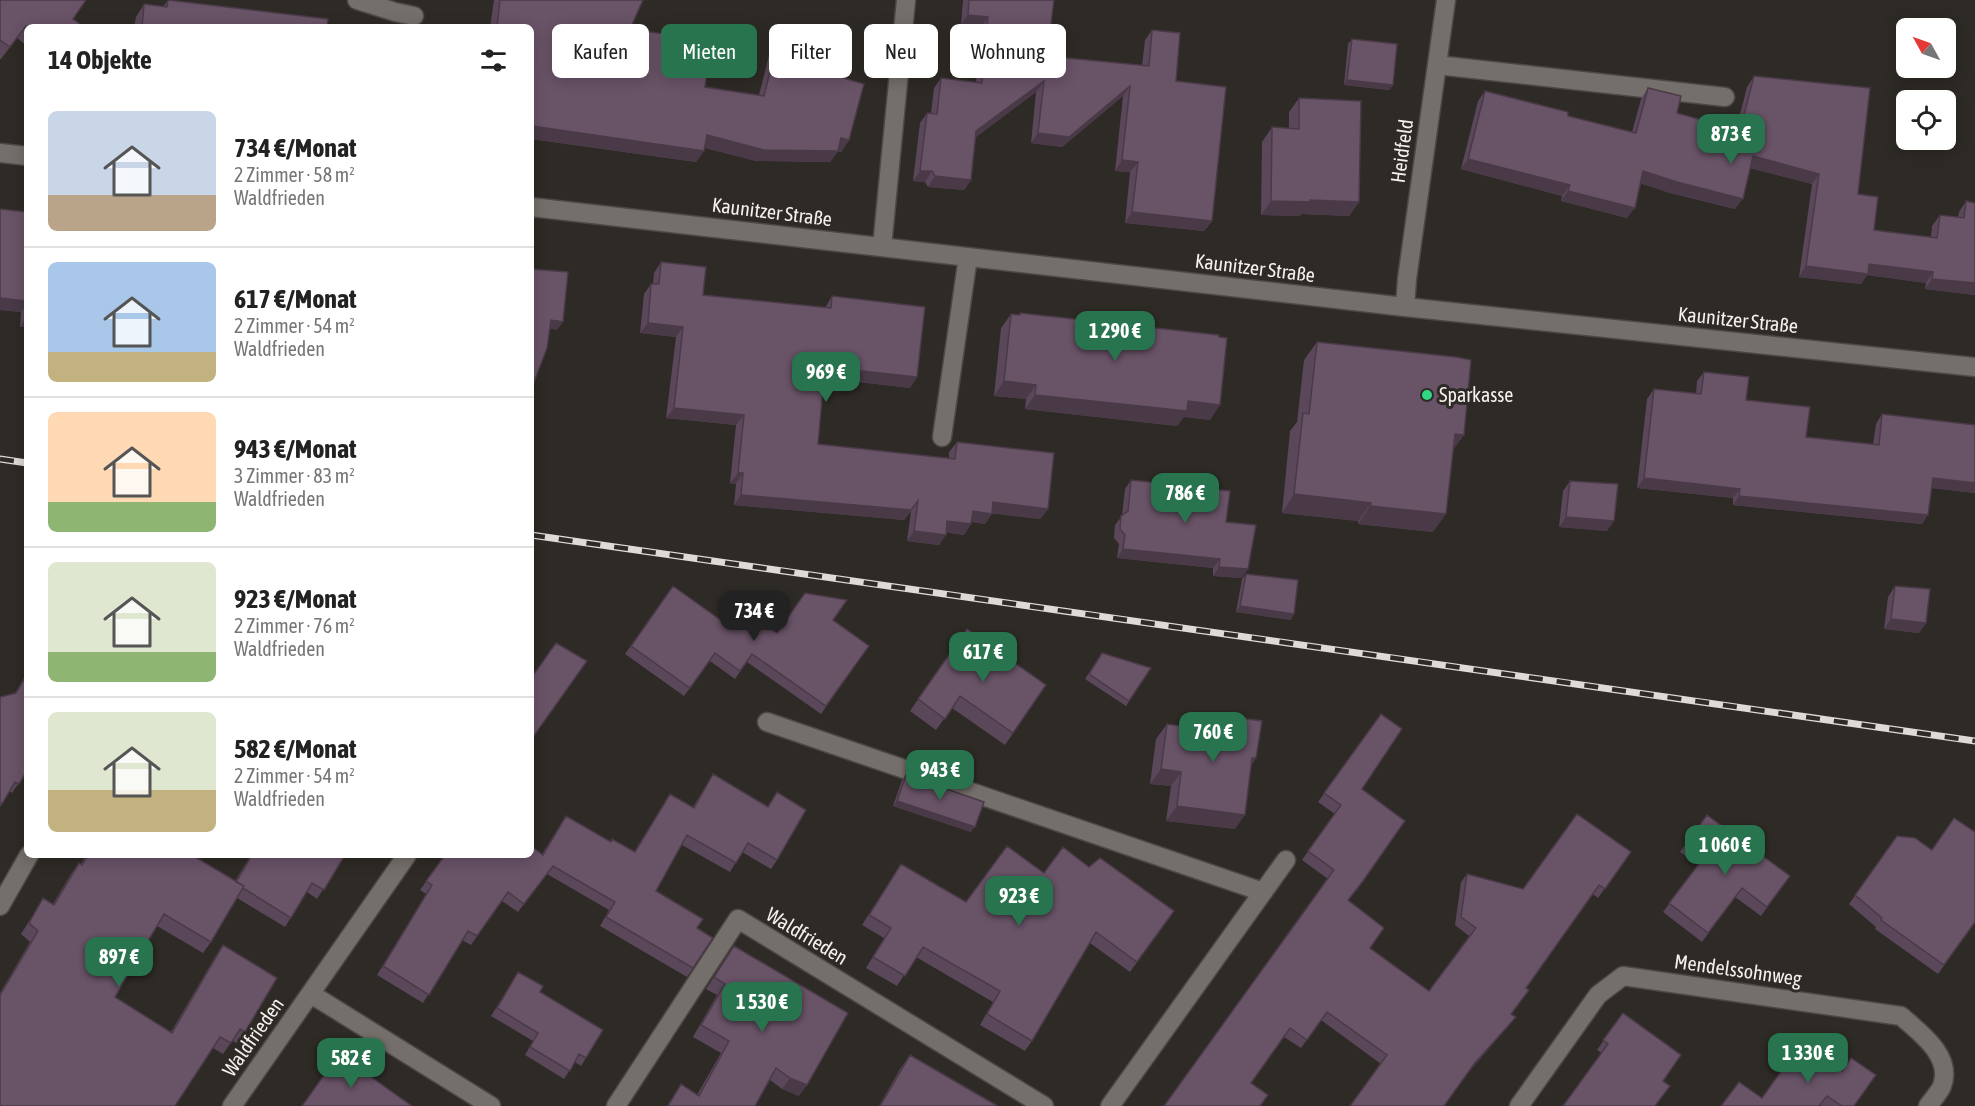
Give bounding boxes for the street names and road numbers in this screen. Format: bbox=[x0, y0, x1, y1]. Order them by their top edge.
street label: Heidfeld bbox=[1386, 118, 1417, 184]
street label: Kaunitzer Straße bbox=[711, 193, 833, 230]
street label: Kaunitzer Straße bbox=[1194, 249, 1316, 286]
street label: Kaunitzer Straße bbox=[1677, 302, 1799, 337]
street label: Waldfrieden bbox=[762, 902, 852, 969]
street label: Mendelssohnweg bbox=[1673, 949, 1804, 990]
street label: Waldfrieden bbox=[217, 993, 288, 1081]

